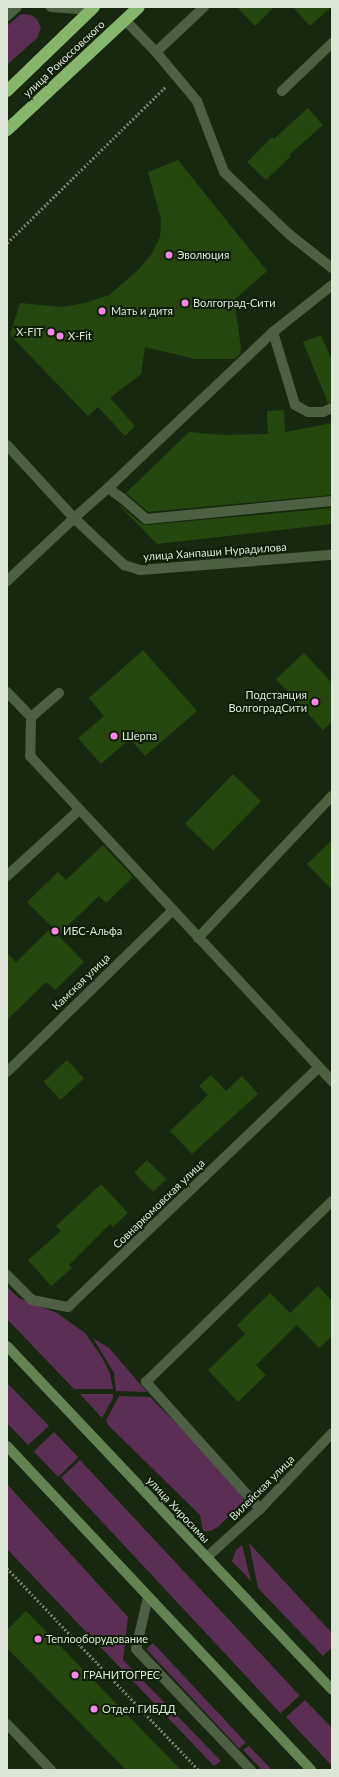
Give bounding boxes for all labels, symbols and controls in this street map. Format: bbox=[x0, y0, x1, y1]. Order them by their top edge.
street label: улица Рокоссовского bbox=[21, 18, 107, 100]
place label: Эволюция bbox=[177, 248, 229, 262]
marker: Эволюция bbox=[164, 250, 174, 260]
place label: Волгоград-Сити bbox=[193, 296, 276, 310]
marker: Волгоград-Сити bbox=[180, 298, 190, 308]
place label: Мать и дитя bbox=[111, 304, 173, 318]
marker: Мать и дитя bbox=[96, 305, 108, 317]
place label: X-FIT bbox=[16, 325, 43, 339]
marker: X-FIT bbox=[46, 327, 56, 337]
place label: X-Fit bbox=[68, 329, 92, 343]
marker: X-Fit bbox=[55, 331, 65, 341]
street label: улица Ханпаши Нурадилова bbox=[143, 540, 287, 564]
place label: Подстанция ВолгоградСити bbox=[228, 689, 307, 715]
marker: Подстанция ВолгоградСити bbox=[310, 697, 320, 707]
place label: Шерпа bbox=[122, 729, 157, 743]
marker: Шерпа bbox=[109, 731, 119, 741]
place label: ИБС-Альфа bbox=[63, 924, 122, 938]
marker: ИБС-Альфа bbox=[50, 926, 60, 936]
street label: Камская улица bbox=[49, 951, 113, 1013]
street label: Совнаркомовская улица bbox=[110, 1157, 208, 1251]
street label: Вилейская улица bbox=[227, 1453, 297, 1523]
street label: улица Хиросимы bbox=[144, 1474, 212, 1546]
place label: Теплооборудование bbox=[46, 1632, 148, 1646]
marker: Теплооборудование bbox=[33, 1634, 43, 1644]
place label: ГРАНИТОГРЕС bbox=[83, 1668, 160, 1682]
marker: ГРАНИТОГРЕС bbox=[70, 1670, 80, 1680]
place label: Отдел ГИБДД bbox=[102, 1702, 176, 1716]
marker: Отдел ГИБДД bbox=[89, 1704, 99, 1714]

